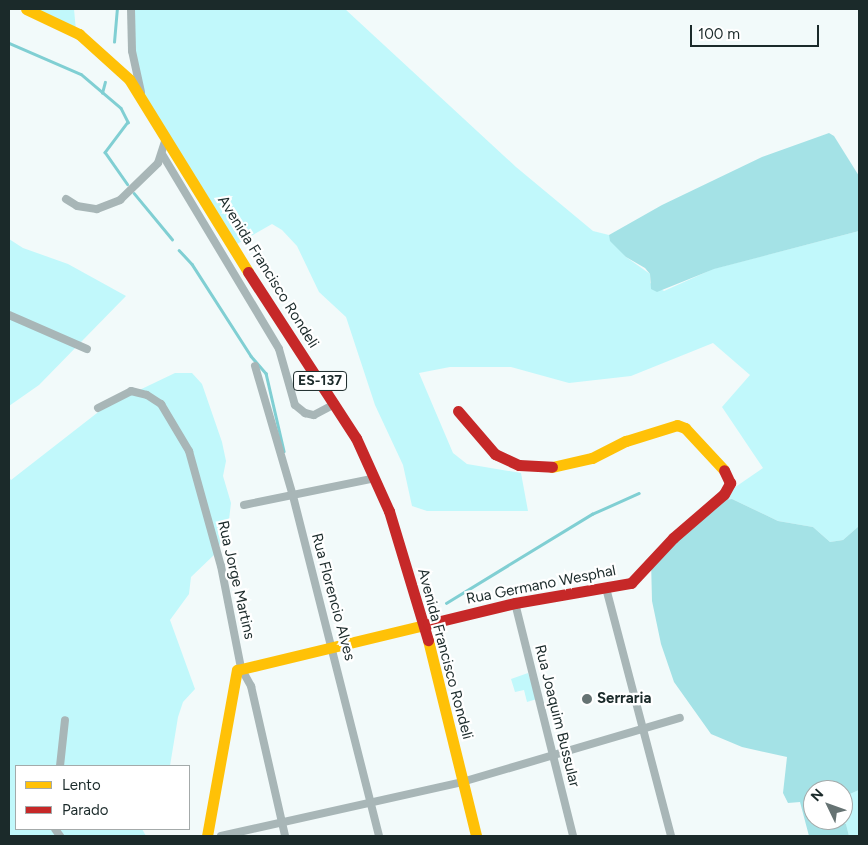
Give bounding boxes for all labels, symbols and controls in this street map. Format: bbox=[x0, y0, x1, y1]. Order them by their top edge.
scale bar bbox=[693, 15, 822, 47]
text: 100 m bbox=[698, 25, 740, 43]
street label: Avenida Francisco Rondeli bbox=[214, 193, 322, 351]
road number: ES-137 bbox=[292, 370, 348, 392]
street label: Rua Jorge Martins bbox=[214, 519, 258, 641]
street label: Rua Florencio Alves bbox=[307, 531, 359, 663]
street label: Rua Germano Wesphal bbox=[465, 562, 617, 608]
street label: Avenida Francisco Rondeli bbox=[414, 567, 476, 741]
street label: Rua Joaquim Bussular bbox=[531, 643, 583, 789]
place label: Serraria bbox=[597, 690, 651, 708]
marker: Serraria bbox=[581, 693, 593, 705]
legend bbox=[15, 765, 190, 830]
text: Lento bbox=[62, 776, 101, 794]
north arrow bbox=[803, 780, 853, 830]
text: N bbox=[807, 786, 827, 805]
text: Parado bbox=[62, 801, 108, 819]

